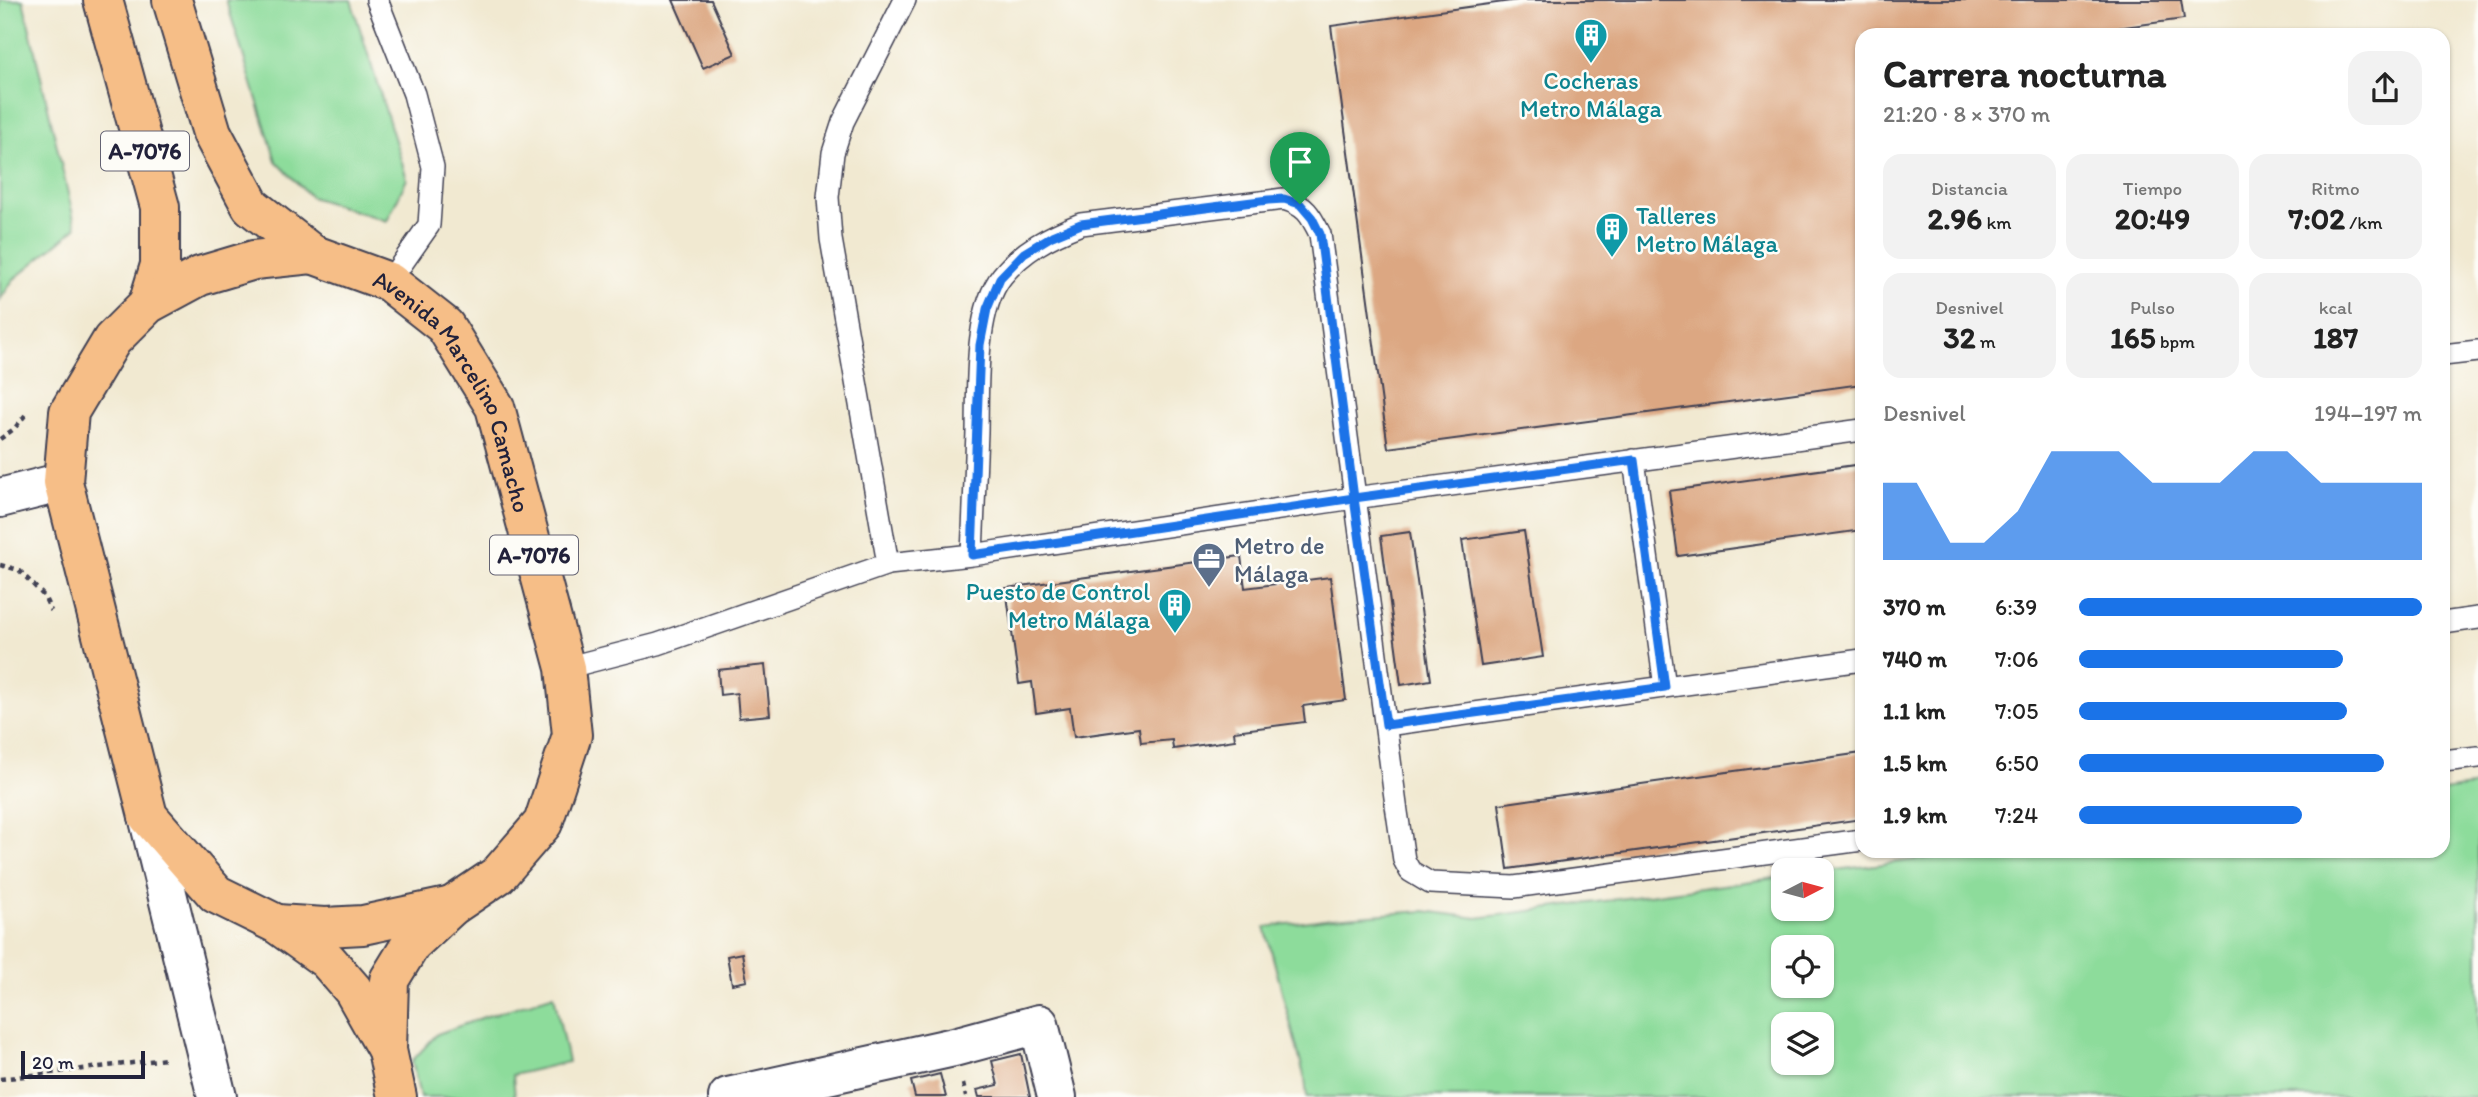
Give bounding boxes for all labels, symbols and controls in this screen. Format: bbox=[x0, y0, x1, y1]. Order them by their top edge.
building icon: Cocheras Metro Málaga bbox=[1572, 16, 1610, 65]
text: Carrera nocturna bbox=[1883, 51, 2166, 97]
button: share bbox=[2348, 51, 2422, 125]
place label: Cocheras Metro Málaga bbox=[1520, 66, 1662, 123]
text: 21:20 · 8 × 370 m bbox=[1883, 100, 2050, 128]
road number: A-7076 bbox=[101, 132, 189, 170]
pin bbox=[1270, 132, 1330, 204]
icon: arrive bbox=[1281, 143, 1319, 181]
text: Distancia bbox=[1931, 177, 2008, 200]
text: Tiempo bbox=[2123, 177, 2182, 200]
text: Ritmo bbox=[2311, 177, 2360, 200]
text: 2.96 bbox=[1927, 200, 1982, 237]
text: 20:49 bbox=[2115, 200, 2190, 237]
text: 7:02 bbox=[2289, 200, 2345, 237]
place label: Talleres Metro Málaga bbox=[1636, 201, 1778, 258]
building icon: Talleres Metro Málaga bbox=[1593, 210, 1631, 259]
text: km bbox=[1982, 211, 2012, 234]
text: /km bbox=[2345, 211, 2382, 234]
street label: Avenida Marcelino Camacho bbox=[370, 263, 537, 516]
text: Desnivel bbox=[1935, 296, 2004, 319]
text: Pulso bbox=[2130, 296, 2175, 319]
text: kcal bbox=[2319, 296, 2352, 319]
text: 32 bbox=[1943, 319, 1975, 356]
text: 165 bbox=[2110, 319, 2156, 356]
text: 187 bbox=[2313, 319, 2358, 356]
text: m bbox=[1975, 330, 1996, 353]
text: bpm bbox=[2156, 330, 2195, 353]
text: Desnivel bbox=[1883, 399, 1966, 427]
text: 194–197 m bbox=[2314, 399, 2422, 427]
place label: Metro de Málaga bbox=[1234, 531, 1325, 588]
road number: A-7076 bbox=[490, 536, 578, 575]
office icon: Metro de Málaga bbox=[1190, 540, 1228, 589]
place label: Puesto de Control Metro Málaga bbox=[966, 577, 1150, 634]
building icon: Puesto de Control Metro Málaga bbox=[1156, 586, 1194, 635]
text: 370 m bbox=[1883, 593, 1946, 621]
text: 6:39 bbox=[1995, 593, 2037, 621]
text: 740 m bbox=[1883, 645, 1947, 673]
text: 7:06 bbox=[1995, 645, 2038, 673]
text: 1.1 km bbox=[1883, 697, 1946, 725]
text: 7:05 bbox=[1995, 697, 2038, 725]
text: 1.5 km bbox=[1883, 749, 1947, 777]
text: 6:50 bbox=[1995, 749, 2039, 777]
text: 1.9 km bbox=[1883, 801, 1947, 829]
text: 7:24 bbox=[1995, 801, 2038, 829]
north arrow bbox=[1771, 858, 1834, 920]
map controls bbox=[1771, 858, 1834, 1075]
button: locate bbox=[1771, 935, 1834, 998]
button: layers bbox=[1771, 1012, 1834, 1075]
scale bar bbox=[21, 1048, 145, 1080]
text: 20 m bbox=[32, 1051, 74, 1074]

